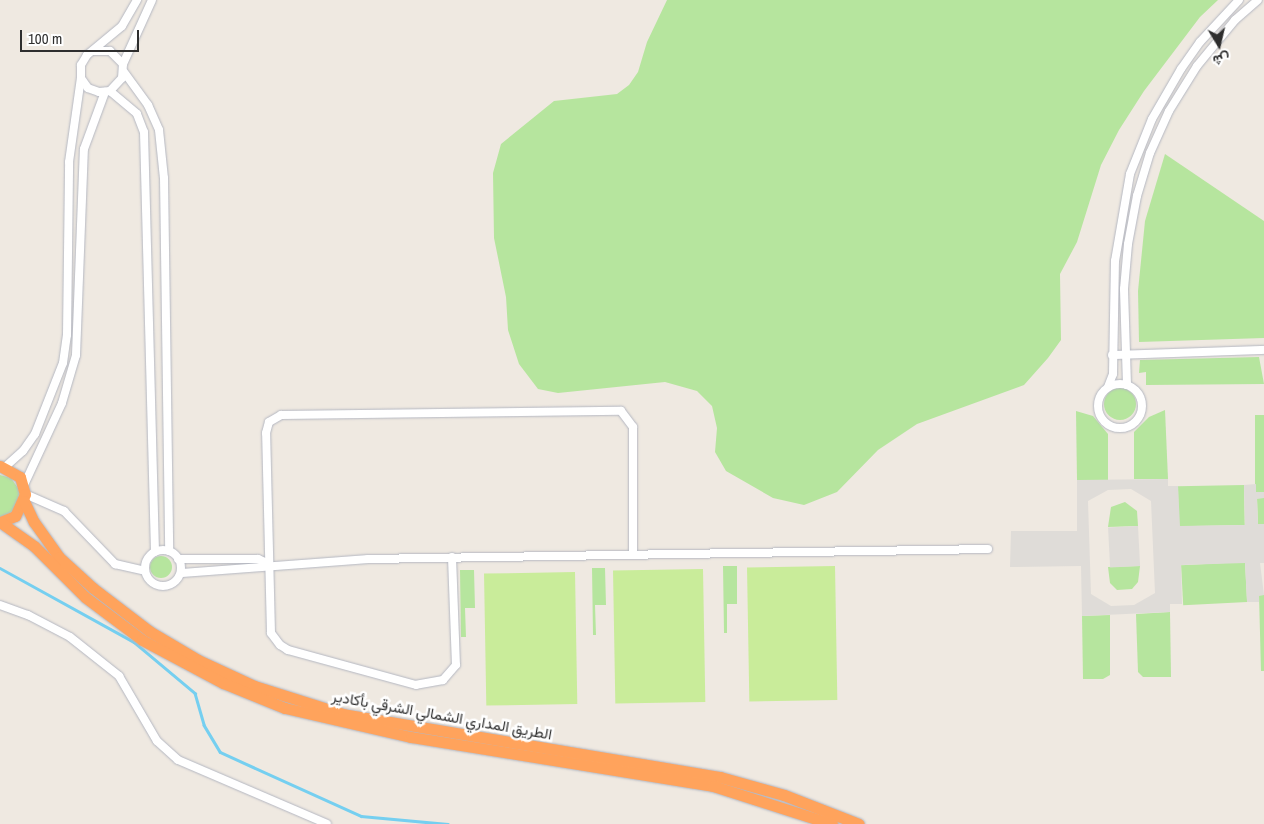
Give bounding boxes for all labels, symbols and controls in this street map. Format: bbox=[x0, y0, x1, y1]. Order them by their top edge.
scale bar bbox=[22, 20, 141, 52]
north arrow bbox=[1194, 20, 1244, 70]
text: 100 m bbox=[28, 28, 62, 49]
text: ش bbox=[1212, 50, 1231, 70]
street label: الطريق المداري الشمالي الشرقي بأكادير bbox=[331, 687, 553, 743]

